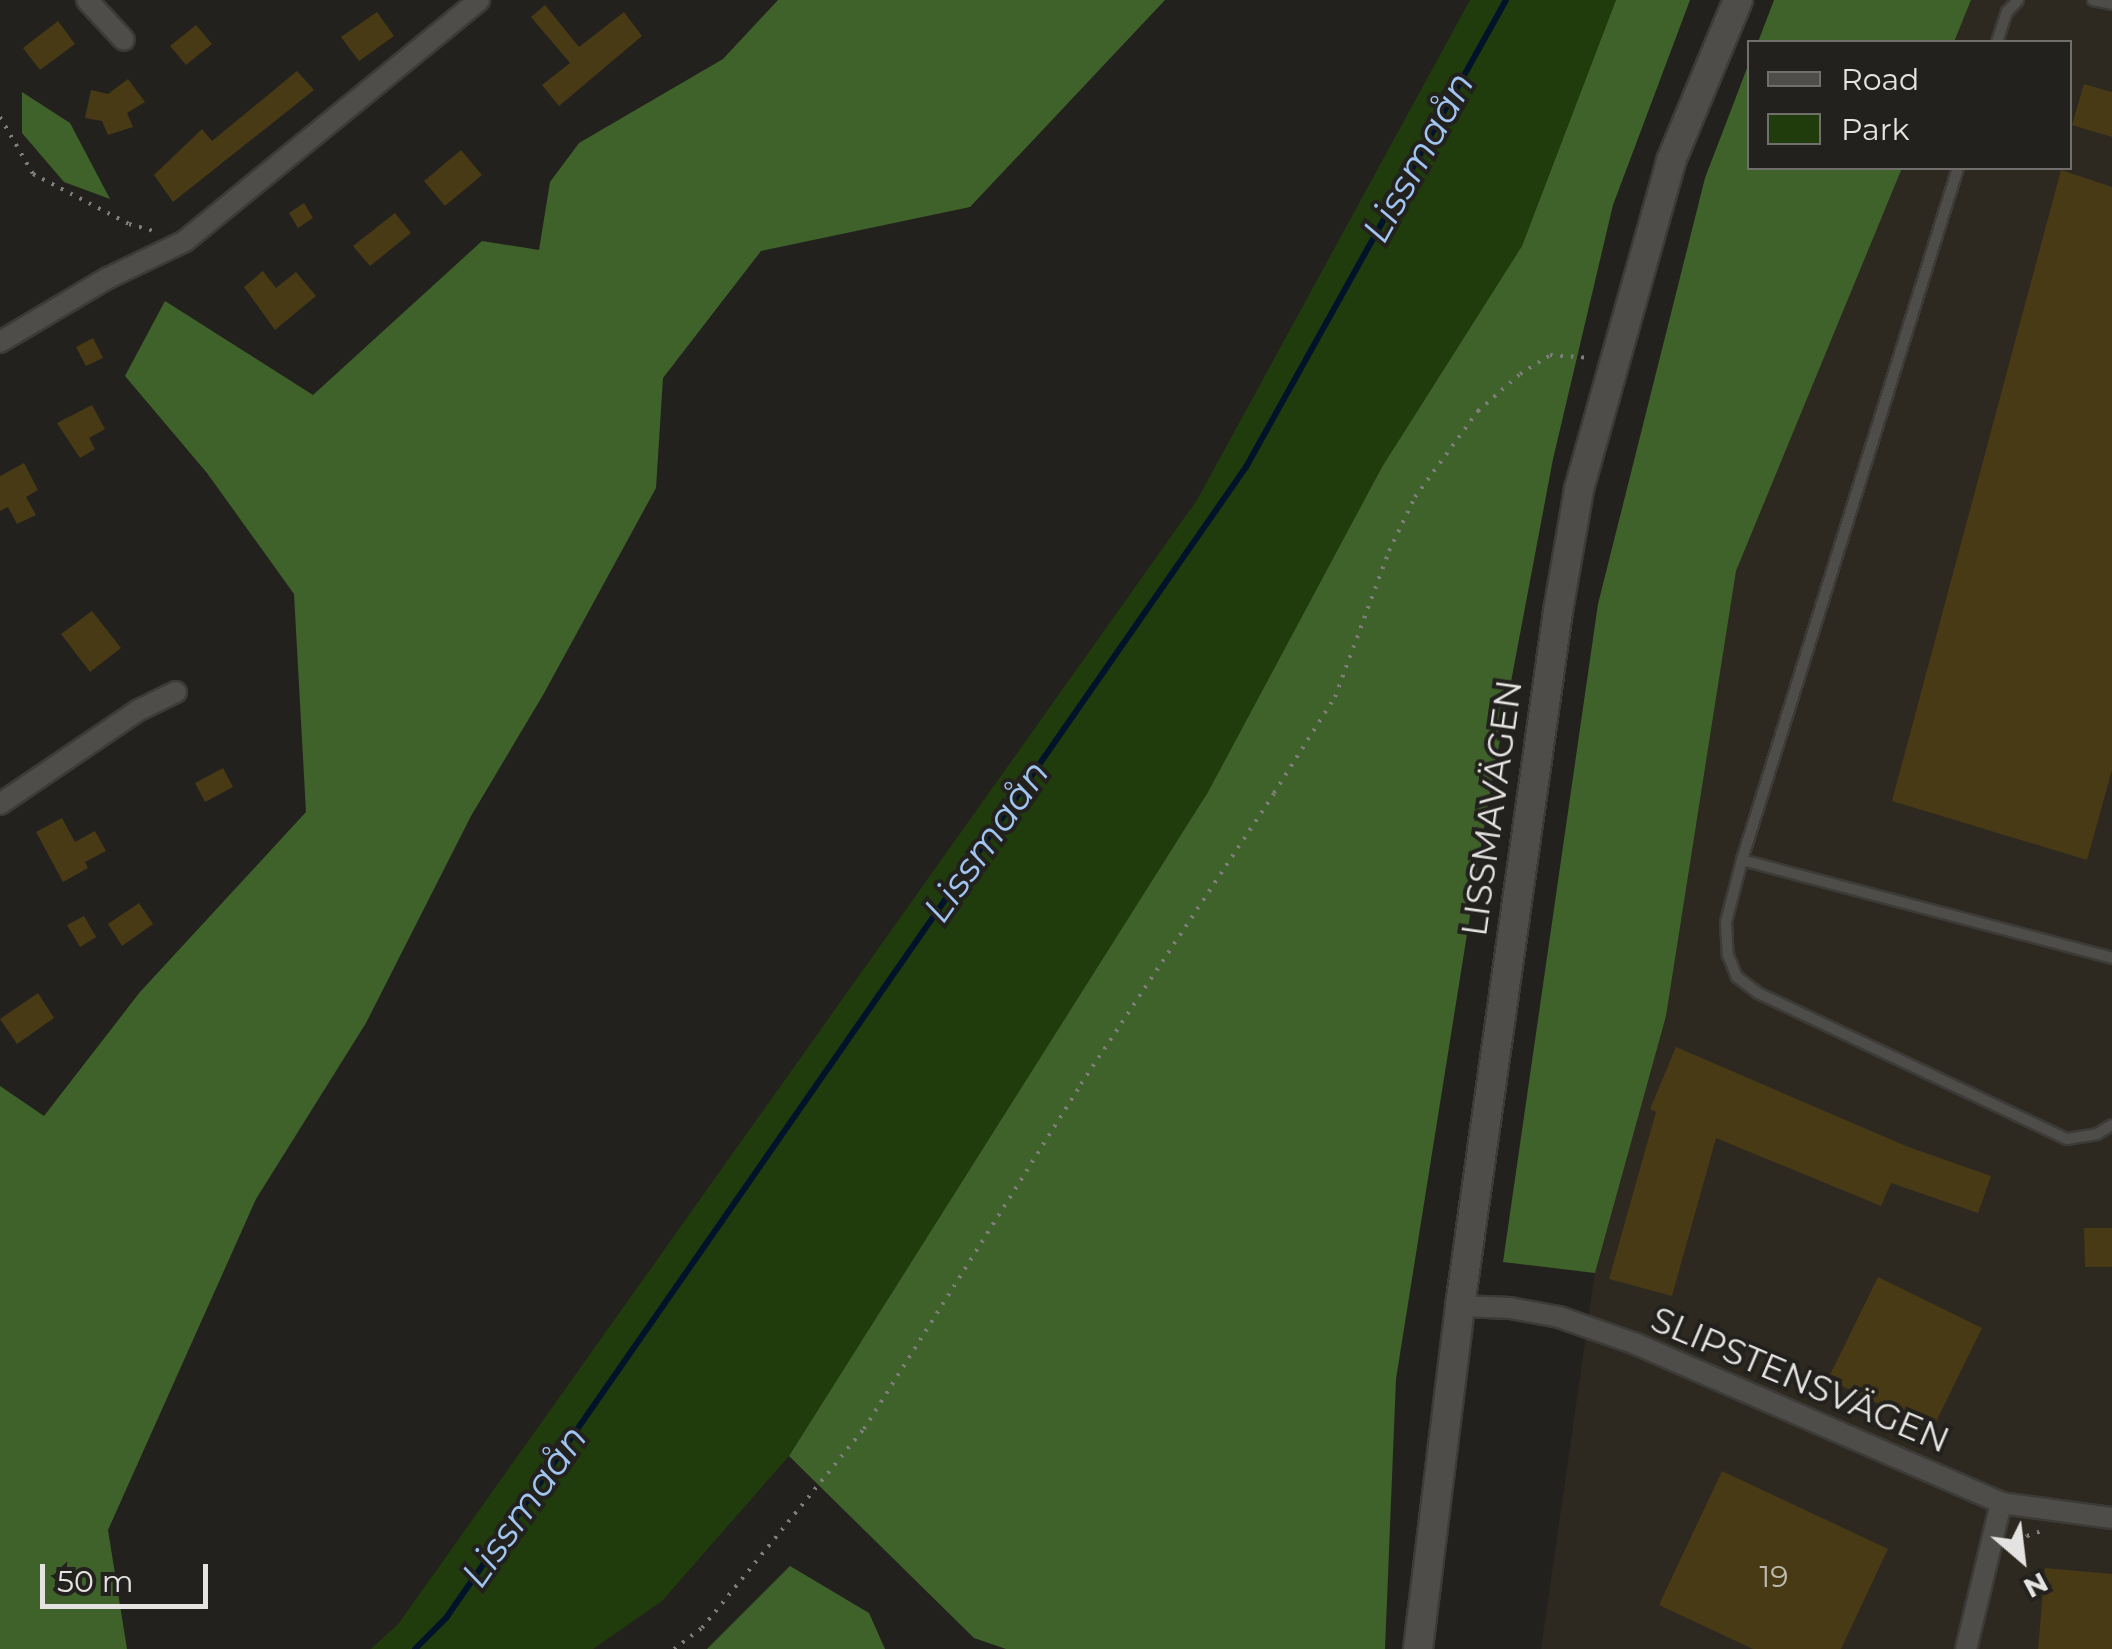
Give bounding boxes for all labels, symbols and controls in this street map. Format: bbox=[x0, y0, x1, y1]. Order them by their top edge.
legend bbox=[1747, 40, 2072, 170]
text: Road bbox=[1841, 61, 1919, 98]
water label: Lissmaån bbox=[1353, 64, 1483, 250]
text: Park bbox=[1841, 111, 1910, 148]
street label: LISSMAVÄGEN bbox=[1453, 677, 1531, 939]
water label: Lissmaån bbox=[914, 751, 1058, 931]
street label: SLIPSTENSVÄGEN bbox=[1645, 1298, 1955, 1462]
water label: Lissmaån bbox=[452, 1416, 596, 1596]
north arrow bbox=[1972, 1509, 2072, 1609]
scale bar bbox=[45, 1544, 212, 1606]
house number: 19 bbox=[1759, 1559, 1789, 1595]
text: 50 m bbox=[57, 1563, 134, 1600]
text: N bbox=[2018, 1565, 2054, 1606]

